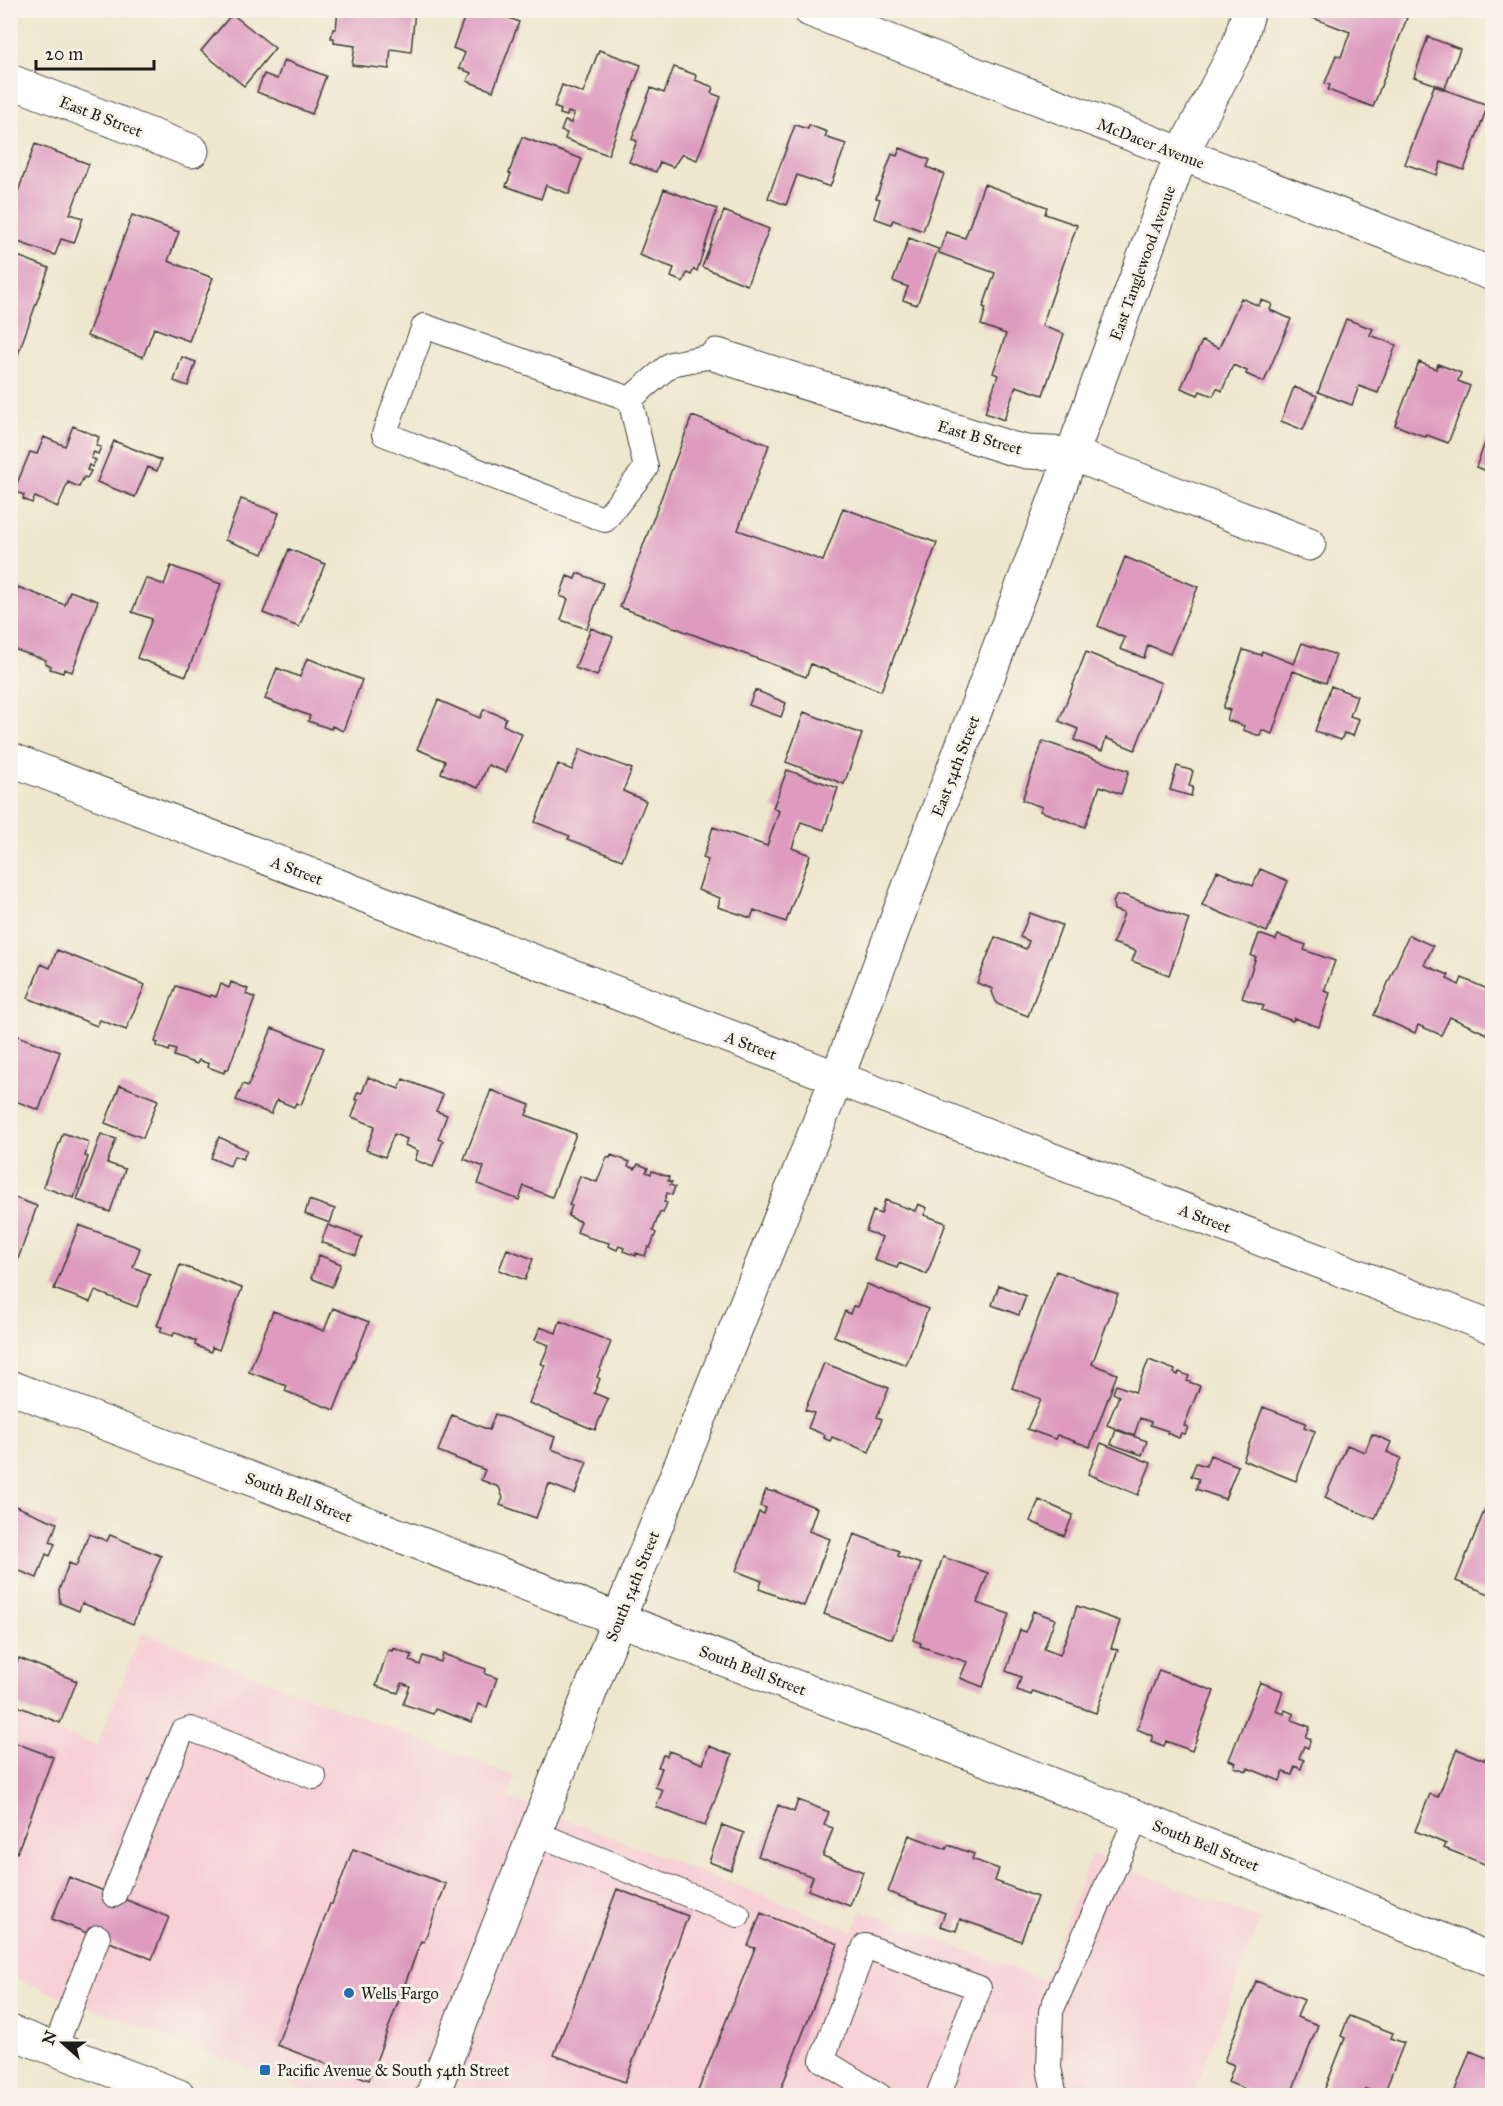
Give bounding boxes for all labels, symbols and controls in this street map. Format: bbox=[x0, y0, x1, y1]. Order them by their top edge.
scale bar bbox=[36, 33, 154, 71]
text: 20 m bbox=[45, 43, 83, 65]
street label: East B Street bbox=[57, 92, 145, 141]
street label: McDacer Avenue bbox=[1095, 114, 1207, 173]
street label: East Tanglewood Avenue bbox=[1106, 183, 1180, 343]
street label: East B Street bbox=[935, 416, 1025, 459]
street label: East 54th Street bbox=[927, 713, 984, 819]
street label: A Street bbox=[267, 852, 326, 889]
street label: A Street bbox=[721, 1027, 780, 1064]
street label: A Street bbox=[1175, 1200, 1234, 1237]
street label: South Bell Street bbox=[243, 1468, 355, 1527]
street label: South 54th Street bbox=[602, 1528, 663, 1644]
street label: South Bell Street bbox=[697, 1641, 809, 1700]
street label: South Bell Street bbox=[1150, 1815, 1262, 1876]
place label: Wells Fargo bbox=[361, 1984, 439, 2004]
marker: Wells Fargo bbox=[342, 1986, 356, 2000]
north arrow bbox=[33, 2013, 93, 2073]
text: N bbox=[38, 2028, 61, 2048]
place label: Pacific Avenue & South 54th Street bbox=[277, 2061, 510, 2080]
marker: Pacific Avenue & South 54th Street bbox=[258, 2063, 272, 2077]

